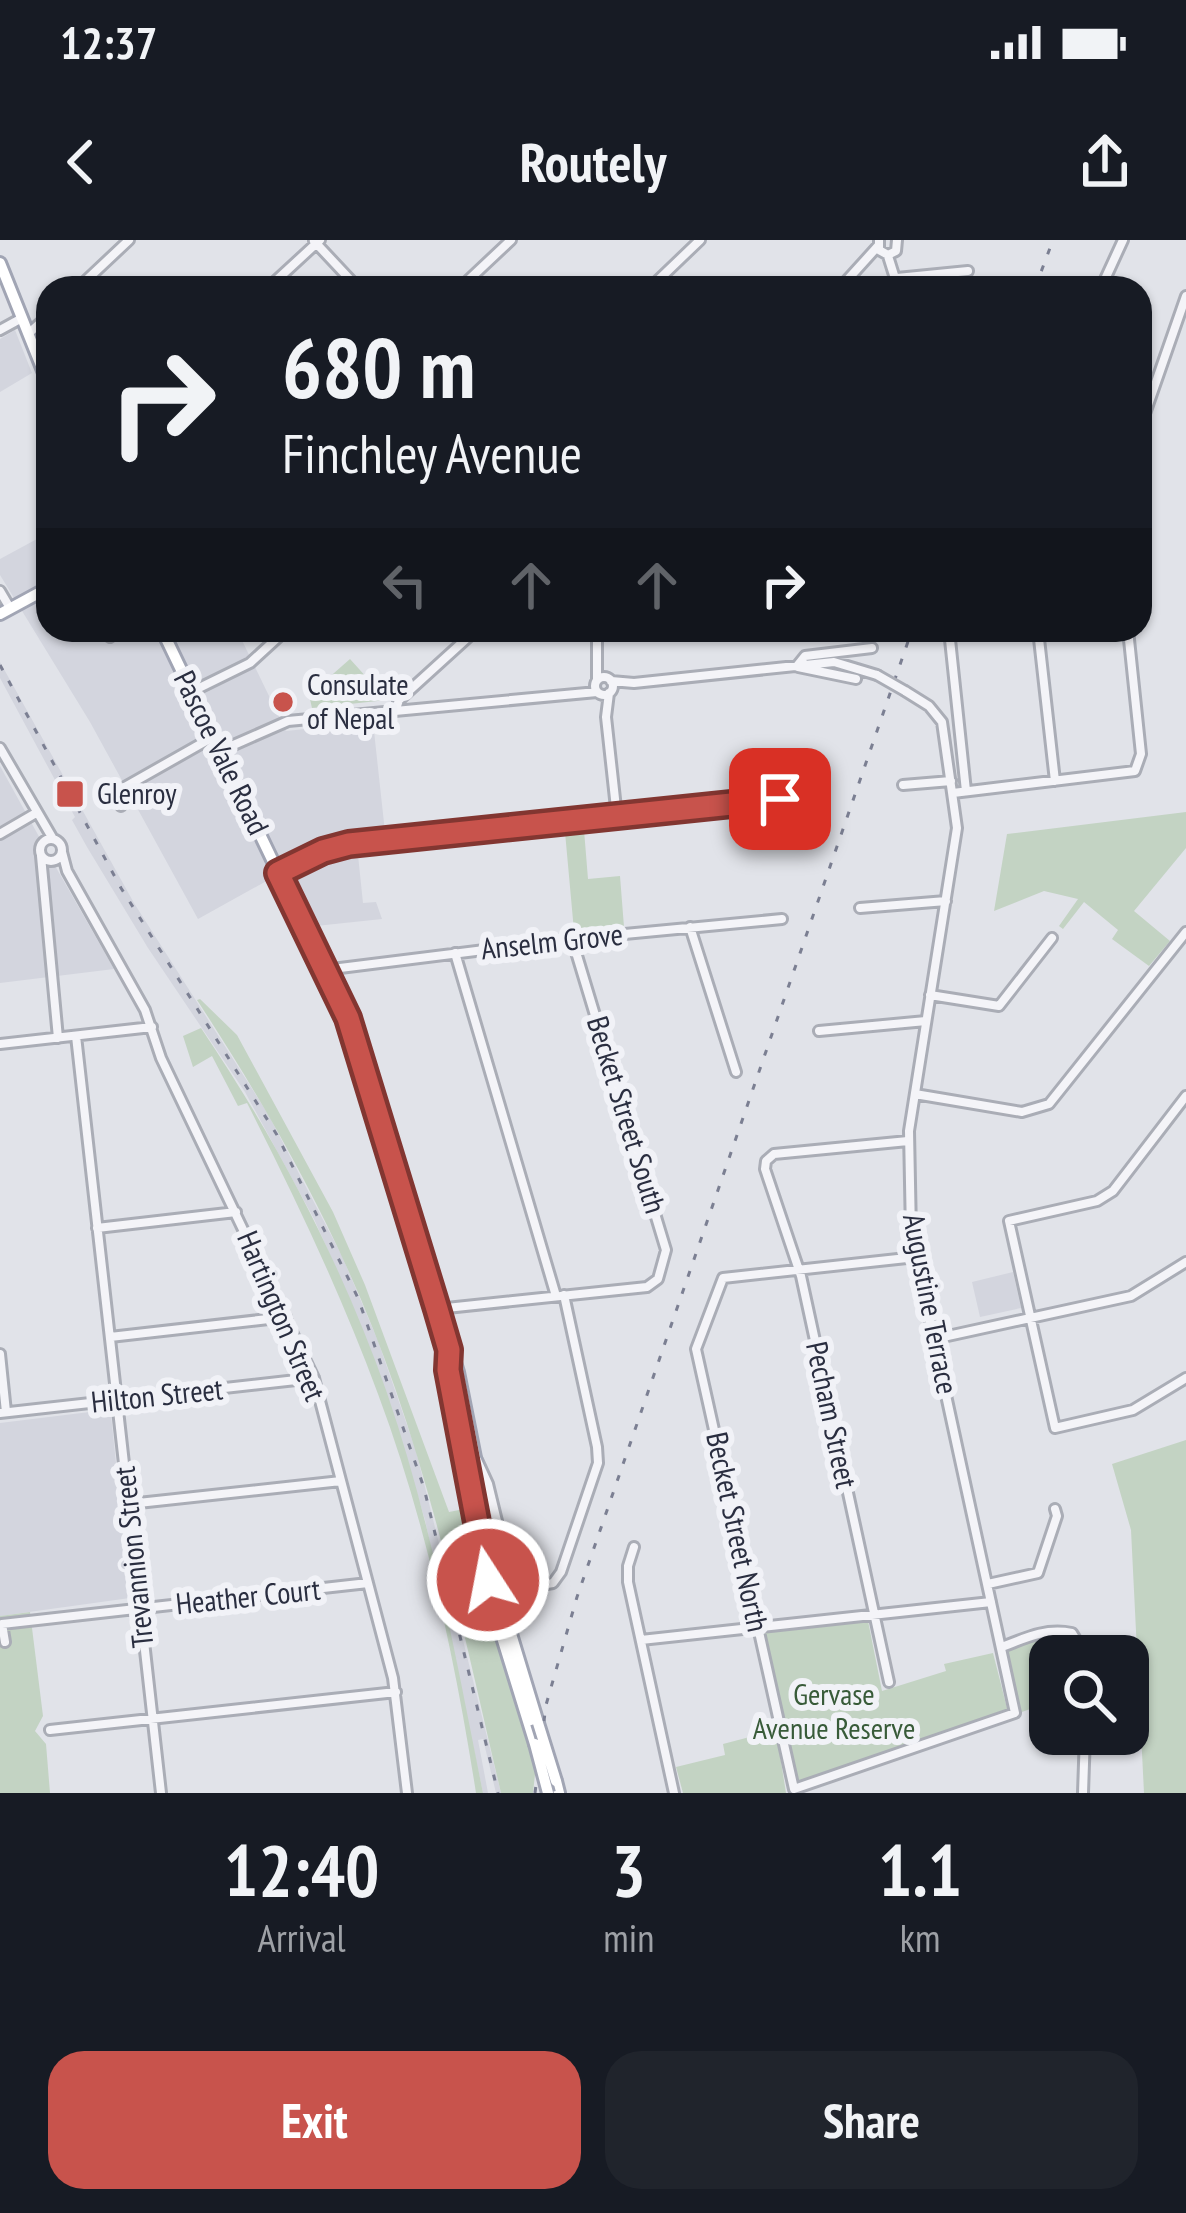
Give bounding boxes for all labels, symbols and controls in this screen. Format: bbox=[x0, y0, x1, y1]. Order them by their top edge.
text: 12:37 bbox=[60, 13, 157, 71]
text: Routely bbox=[520, 127, 666, 197]
icon: back bbox=[48, 129, 114, 195]
icon: share bbox=[1072, 129, 1138, 195]
text: 680 m bbox=[282, 312, 475, 421]
icon: right bbox=[84, 324, 240, 480]
text: Finchley Avenue bbox=[282, 418, 582, 488]
icon: left bbox=[372, 552, 438, 618]
icon: ahead bbox=[498, 552, 564, 618]
icon: ahead bbox=[624, 552, 690, 618]
icon: right bbox=[750, 552, 816, 618]
street label: Pascoe Vale Road bbox=[166, 664, 279, 841]
place label: Consulate of Nepal bbox=[307, 664, 409, 737]
marker: Consulate of Nepal bbox=[270, 689, 296, 715]
pin bbox=[729, 748, 831, 850]
icon: arrive bbox=[747, 766, 813, 832]
place label: Glenroy bbox=[97, 773, 177, 812]
marker: Glenroy bbox=[54, 778, 86, 810]
street label: Anselm Grove bbox=[479, 914, 625, 967]
street label: Becket Street South bbox=[579, 1011, 676, 1218]
street label: Augustine Terrace bbox=[895, 1210, 968, 1397]
street label: Hartington Street bbox=[229, 1225, 336, 1407]
street label: Pecham Street bbox=[798, 1338, 867, 1492]
street label: Hilton Street bbox=[89, 1368, 225, 1421]
street label: Becket Street North bbox=[698, 1428, 779, 1635]
street label: Trevannion Street bbox=[104, 1464, 161, 1650]
position arrow bbox=[425, 1517, 551, 1643]
street label: Heather Court bbox=[174, 1568, 323, 1622]
map controls bbox=[1029, 1635, 1149, 1755]
button: search bbox=[1029, 1635, 1149, 1755]
park label: Gervase Avenue Reserve bbox=[753, 1674, 915, 1747]
text: 12:40 bbox=[224, 1823, 380, 1916]
text: 3 bbox=[612, 1823, 646, 1916]
text: 1.1 bbox=[878, 1823, 962, 1916]
text: Arrival bbox=[258, 1912, 346, 1963]
text: min bbox=[603, 1912, 654, 1963]
text: km bbox=[900, 1912, 940, 1963]
button: Exit bbox=[48, 2051, 581, 2189]
button: Share bbox=[605, 2051, 1138, 2189]

